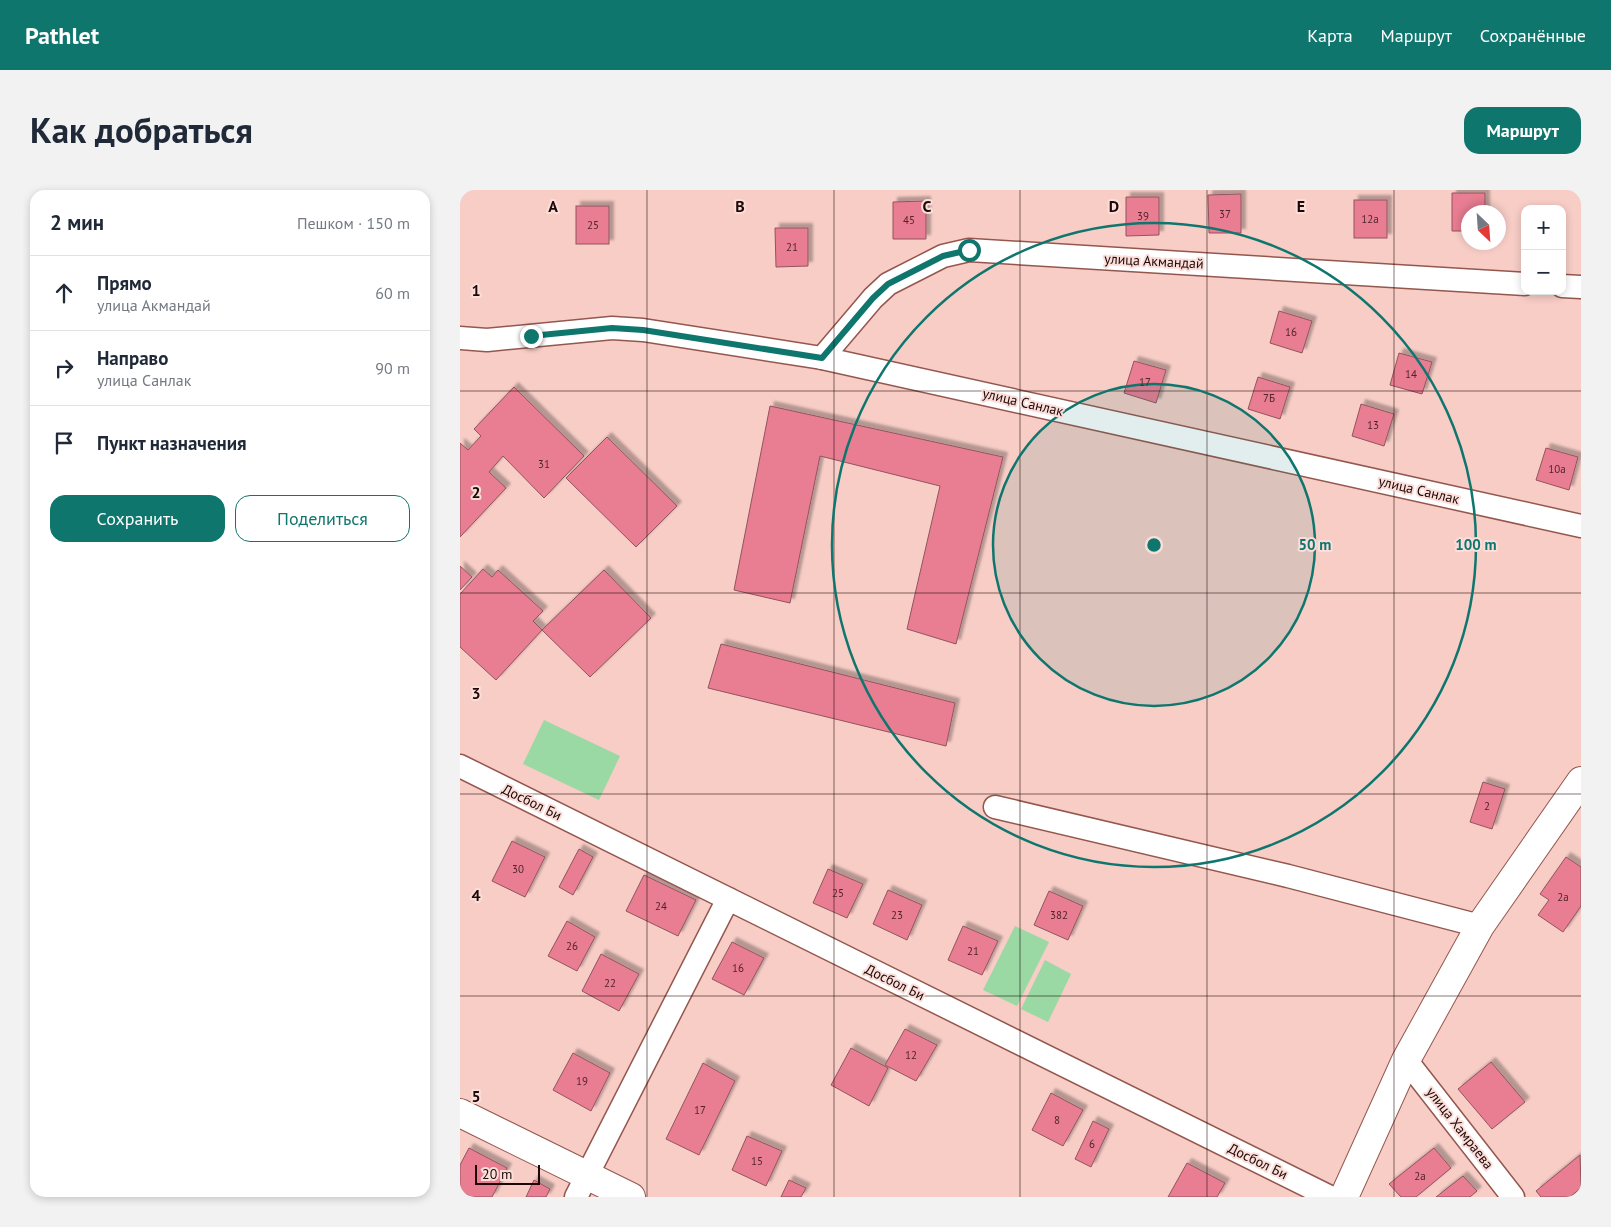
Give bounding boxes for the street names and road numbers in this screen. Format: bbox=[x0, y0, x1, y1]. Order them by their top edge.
street label: улица Акмандай bbox=[1104, 249, 1204, 273]
street label: улица Санлак bbox=[981, 384, 1066, 420]
street label: улица Санлак bbox=[1377, 472, 1462, 508]
street label: Досбол Би bbox=[499, 780, 565, 824]
street label: Досбол Би bbox=[862, 960, 928, 1004]
street label: улица Хамраева bbox=[1422, 1083, 1498, 1173]
street label: Досбол Би bbox=[1225, 1139, 1291, 1183]

